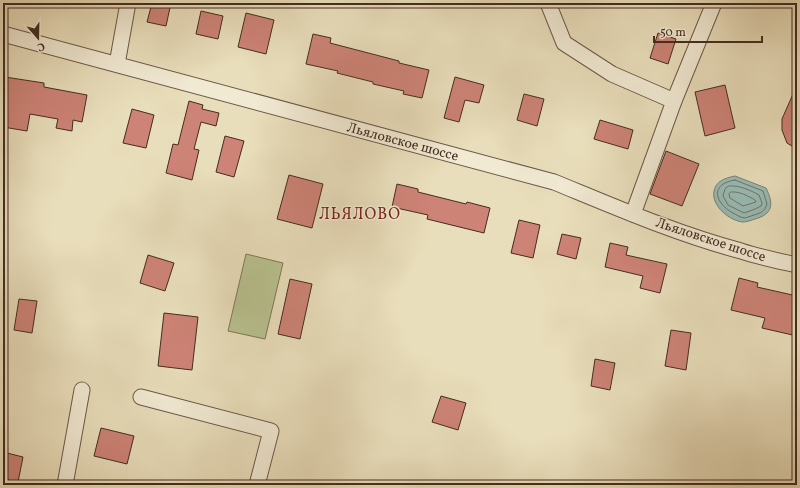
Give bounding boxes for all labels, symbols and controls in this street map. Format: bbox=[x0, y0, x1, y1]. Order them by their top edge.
north arrow bbox=[18, 18, 58, 58]
scale bar bbox=[654, 18, 762, 44]
text: 50 m bbox=[660, 25, 686, 41]
text: С bbox=[35, 38, 47, 54]
street label: Льяловское шоссе bbox=[345, 118, 461, 167]
district label: ЛЬЯЛОВО bbox=[319, 204, 401, 226]
street label: Льяловское шоссе bbox=[653, 214, 768, 267]

